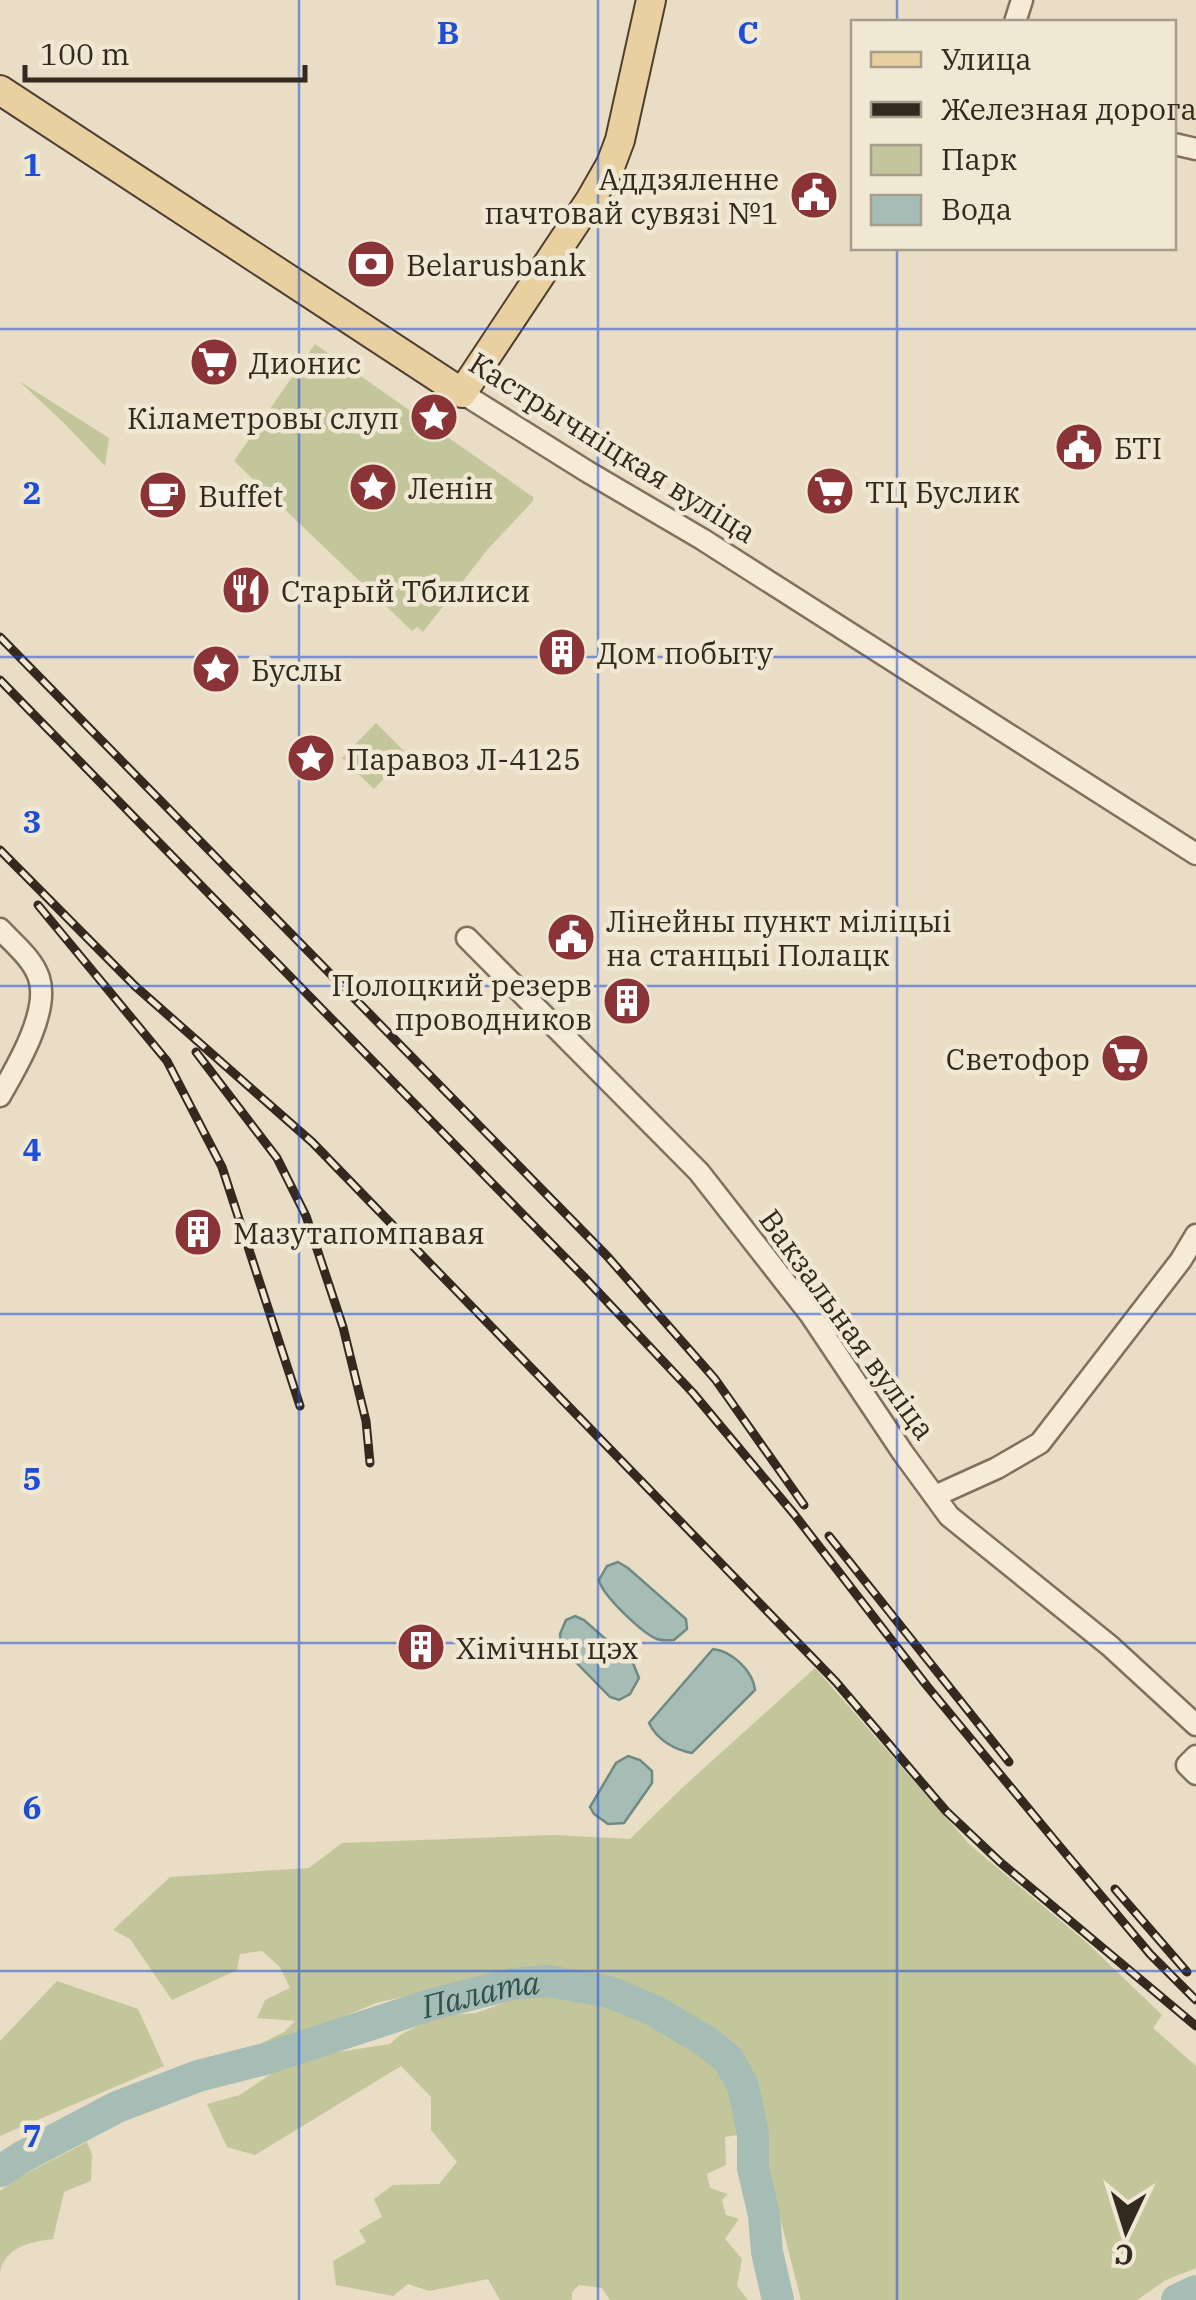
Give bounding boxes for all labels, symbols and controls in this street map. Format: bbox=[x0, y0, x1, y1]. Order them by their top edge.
text: B bbox=[437, 11, 459, 53]
text: C bbox=[737, 11, 759, 53]
scale bar bbox=[25, 20, 305, 82]
legend bbox=[851, 20, 1176, 250]
text: 100 m bbox=[40, 34, 130, 73]
text: Улица bbox=[941, 39, 1032, 78]
text: Железная дорога bbox=[941, 89, 1196, 128]
text: Парк bbox=[941, 139, 1017, 178]
text: 1 bbox=[22, 143, 42, 185]
place label: Аддзяленне пачтовай сувязі №1 bbox=[484, 159, 779, 232]
public building icon: Аддзяленне пачтовай сувязі №1 bbox=[788, 169, 840, 221]
text: Вода bbox=[941, 189, 1012, 228]
bank icon: Belarusbank bbox=[345, 238, 397, 290]
place label: Belarusbank bbox=[406, 245, 586, 284]
supermarket icon: Дионис bbox=[188, 336, 240, 388]
place label: Дионис bbox=[249, 343, 361, 382]
street label: Кастрычніцкая вуліца bbox=[462, 343, 764, 551]
place icon: Кіламетровы слуп bbox=[408, 391, 460, 443]
place label: Кіламетровы слуп bbox=[127, 398, 399, 437]
public building icon: БТІ bbox=[1053, 421, 1105, 473]
place label: БТІ bbox=[1114, 428, 1162, 467]
place icon: Ленін bbox=[347, 461, 399, 513]
supermarket icon: ТЦ Буслик bbox=[804, 465, 856, 517]
place label: Ленін bbox=[408, 468, 494, 507]
cafe icon: Buffet bbox=[137, 469, 189, 521]
text: 2 bbox=[22, 471, 42, 513]
place label: ТЦ Буслик bbox=[865, 472, 1020, 511]
place label: Buffet bbox=[198, 476, 283, 515]
restaurant icon: Старый Тбилиси bbox=[220, 564, 272, 616]
place label: Старый Тбилиси bbox=[281, 571, 530, 610]
building icon: Дом побыту bbox=[536, 626, 588, 678]
place label: Дом побыту bbox=[597, 633, 773, 672]
place icon: Буслы bbox=[190, 643, 242, 695]
place label: Буслы bbox=[251, 650, 343, 689]
place icon: Паравоз Л-4125 bbox=[285, 732, 337, 784]
place label: Паравоз Л-4125 bbox=[346, 739, 581, 778]
text: 3 bbox=[22, 800, 42, 842]
place label: Лінейны пункт міліцыі на станцыі Полацк bbox=[606, 901, 952, 974]
public building icon: Лінейны пункт міліцыі на станцыі Полацк bbox=[545, 911, 597, 963]
place label: Полоцкий резерв проводников bbox=[331, 965, 592, 1038]
building icon: Полоцкий резерв проводников bbox=[601, 975, 653, 1027]
supermarket icon: Светофор bbox=[1099, 1032, 1151, 1084]
place label: Светофор bbox=[946, 1039, 1090, 1078]
text: 4 bbox=[22, 1128, 42, 1170]
street label: Вакзальная вуліца bbox=[751, 1201, 945, 1447]
building icon: Мазутапомпавая bbox=[172, 1206, 224, 1258]
place label: Мазутапомпавая bbox=[233, 1213, 485, 1252]
text: 5 bbox=[22, 1457, 42, 1499]
building icon: Хімічны цэх bbox=[395, 1621, 447, 1673]
place label: Хімічны цэх bbox=[456, 1628, 639, 1667]
text: 6 bbox=[22, 1786, 42, 1828]
water label: Палата bbox=[416, 1961, 542, 2027]
text: 7 bbox=[22, 2114, 42, 2156]
north arrow bbox=[1076, 2180, 1176, 2280]
text: С bbox=[1114, 2236, 1135, 2275]

